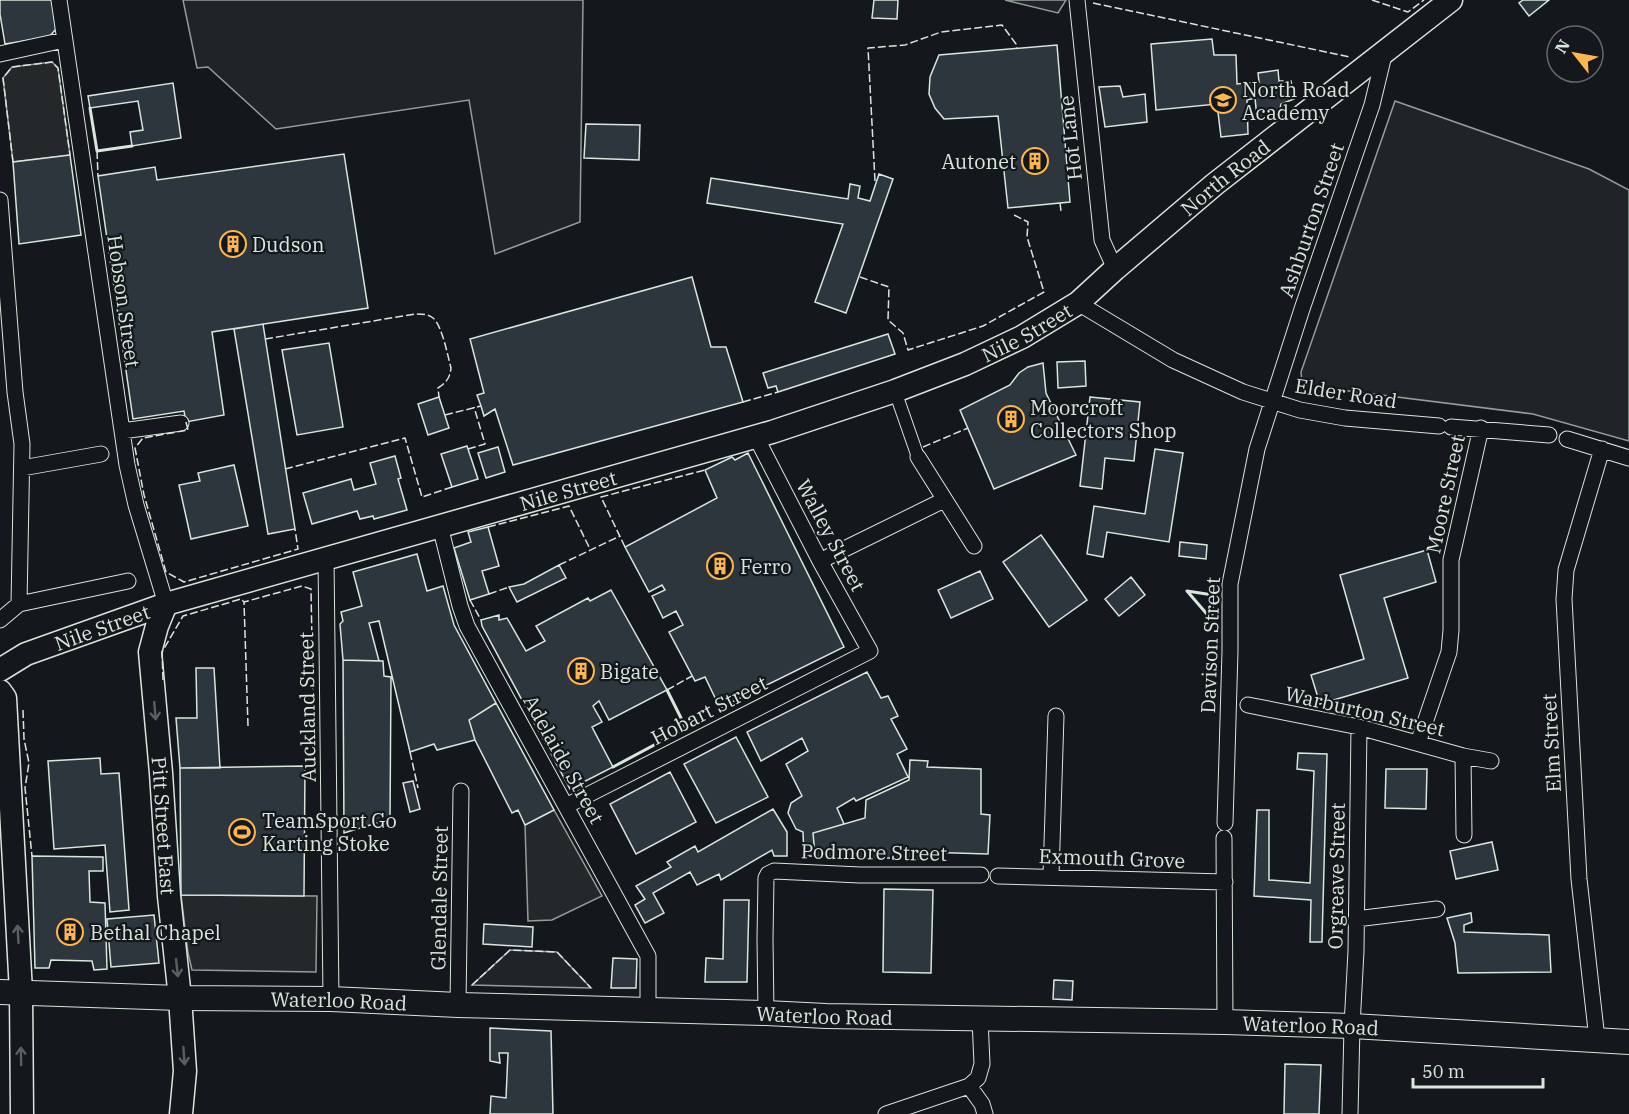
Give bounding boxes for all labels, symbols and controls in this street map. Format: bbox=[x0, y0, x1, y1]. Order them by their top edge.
north arrow bbox=[1545, 24, 1605, 84]
text: N bbox=[1550, 36, 1574, 57]
place label: North Road Academy bbox=[1242, 76, 1350, 126]
school or university icon: North Road Academy bbox=[1208, 85, 1238, 115]
street label: Hot Lane bbox=[1052, 94, 1088, 182]
street label: North Road bbox=[1174, 133, 1275, 221]
street label: Ashburton Street bbox=[1272, 139, 1350, 301]
building icon: Autonet bbox=[1020, 146, 1050, 176]
place label: Autonet bbox=[941, 148, 1016, 175]
building icon: Dudson bbox=[218, 229, 248, 259]
place label: Dudson bbox=[252, 231, 325, 258]
street label: Hobson Street bbox=[101, 233, 147, 369]
street label: Nile Street bbox=[977, 296, 1077, 368]
street label: Elder Road bbox=[1293, 372, 1399, 414]
place label: Moorcroft Collectors Shop bbox=[1030, 394, 1176, 444]
building icon: Moorcroft Collectors Shop bbox=[996, 404, 1026, 434]
street label: Moore Street bbox=[1419, 432, 1471, 556]
street label: Nile Street bbox=[516, 463, 619, 516]
street label: Walley Street bbox=[790, 474, 872, 596]
building icon: Ferro bbox=[705, 551, 735, 581]
place label: Ferro bbox=[740, 553, 791, 580]
street label: Davison Street bbox=[1194, 576, 1226, 714]
street label: Nile Street bbox=[50, 597, 153, 656]
street label: Auckland Street bbox=[292, 632, 322, 782]
building icon: Bigate bbox=[566, 656, 596, 686]
place label: Bigate bbox=[600, 658, 659, 685]
street label: Hobart Street bbox=[646, 669, 772, 751]
street label: Warburton Street bbox=[1282, 679, 1448, 743]
street label: Adelaide Street bbox=[517, 690, 611, 828]
street label: Elm Street bbox=[1535, 693, 1567, 793]
one-way arrow bbox=[150, 700, 161, 720]
street label: Pitt Street East bbox=[146, 755, 182, 896]
street label: Orgreave Street bbox=[1321, 803, 1351, 949]
place label: TeamSport Go Karting Stoke bbox=[262, 807, 397, 857]
sports icon: TeamSport Go Karting Stoke bbox=[227, 817, 257, 847]
street label: Glendale Street bbox=[424, 826, 454, 970]
street label: Podmore Street bbox=[801, 837, 947, 867]
street label: Exmouth Grove bbox=[1038, 842, 1186, 874]
building icon: Bethal Chapel bbox=[55, 917, 85, 947]
place label: Bethal Chapel bbox=[90, 919, 221, 946]
one-way arrow bbox=[12, 924, 23, 944]
one-way arrow bbox=[172, 957, 183, 977]
street label: Waterloo Road bbox=[270, 985, 408, 1016]
street label: Waterloo Road bbox=[756, 999, 893, 1031]
street label: Waterloo Road bbox=[1242, 1009, 1380, 1041]
one-way arrow bbox=[178, 1045, 189, 1065]
one-way arrow bbox=[15, 1046, 27, 1066]
scale bar bbox=[1413, 1051, 1544, 1089]
text: 50 m bbox=[1422, 1060, 1465, 1083]

